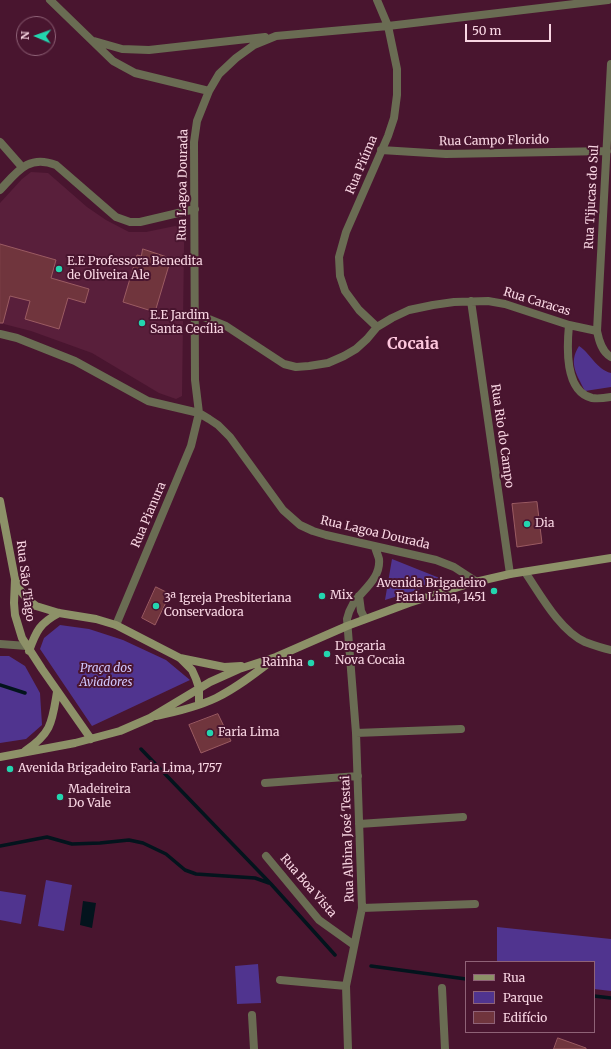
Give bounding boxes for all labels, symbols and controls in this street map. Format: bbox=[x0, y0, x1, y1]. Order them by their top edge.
north arrow bbox=[16, 16, 56, 56]
scale bar bbox=[467, 16, 553, 42]
text: 50 m bbox=[472, 23, 501, 38]
text: N bbox=[18, 31, 32, 40]
street label: Rua Lagoa Dourada bbox=[175, 129, 191, 241]
street label: Rua Campo Florido bbox=[439, 133, 549, 149]
street label: Rua Piúma bbox=[343, 134, 381, 196]
street label: Rua Tijucas do Sul bbox=[582, 144, 602, 250]
place label: E.E Professora Benedita de Oliveira Ale bbox=[67, 255, 203, 283]
marker: E.E Professora Benedita de Oliveira Ale bbox=[54, 264, 64, 274]
street label: Rua Caracas bbox=[502, 285, 572, 319]
place label: E.E Jardim Santa Cecília bbox=[150, 309, 224, 337]
marker: E.E Jardim Santa Cecília bbox=[137, 318, 147, 328]
district label: Cocaia bbox=[387, 334, 439, 354]
street label: Rua Rio do Campo bbox=[488, 383, 516, 489]
street label: Rua Pianura bbox=[129, 480, 169, 550]
street label: Rua Lagoa Dourada bbox=[319, 513, 431, 553]
place label: Dia bbox=[535, 517, 554, 531]
marker: Dia bbox=[522, 519, 532, 529]
street label: Rua São Tiago bbox=[13, 540, 37, 622]
place label: Avenida Brigadeiro Faria Lima, 1451 bbox=[377, 577, 486, 605]
marker: Avenida Brigadeiro Faria Lima, 1451 bbox=[489, 586, 499, 596]
place label: Mix bbox=[330, 589, 353, 603]
marker: Mix bbox=[317, 591, 327, 601]
place label: 3ª Igreja Presbiteriana Conservadora bbox=[164, 592, 291, 620]
marker: 3ª Igreja Presbiteriana Conservadora bbox=[151, 601, 161, 611]
place label: Drogaria Nova Cocaia bbox=[335, 640, 405, 668]
marker: Drogaria Nova Cocaia bbox=[322, 649, 332, 659]
place label: Rainha bbox=[262, 656, 303, 670]
marker: Rainha bbox=[306, 658, 316, 668]
park label: Praça dos Aviadores bbox=[79, 662, 133, 690]
place label: Faria Lima bbox=[218, 726, 279, 740]
marker: Faria Lima bbox=[205, 728, 215, 738]
place label: Avenida Brigadeiro Faria Lima, 1757 bbox=[18, 762, 222, 776]
marker: Avenida Brigadeiro Faria Lima, 1757 bbox=[5, 764, 15, 774]
street label: Rua Albina José Testai bbox=[339, 775, 357, 903]
place label: Madeireira Do Vale bbox=[68, 783, 131, 811]
marker: Madeireira Do Vale bbox=[55, 792, 65, 802]
street label: Rua Boa Vista bbox=[277, 852, 339, 920]
legend bbox=[465, 961, 595, 1033]
text: Rua bbox=[503, 970, 525, 985]
text: Parque bbox=[503, 990, 543, 1005]
text: Edifício bbox=[503, 1010, 547, 1025]

